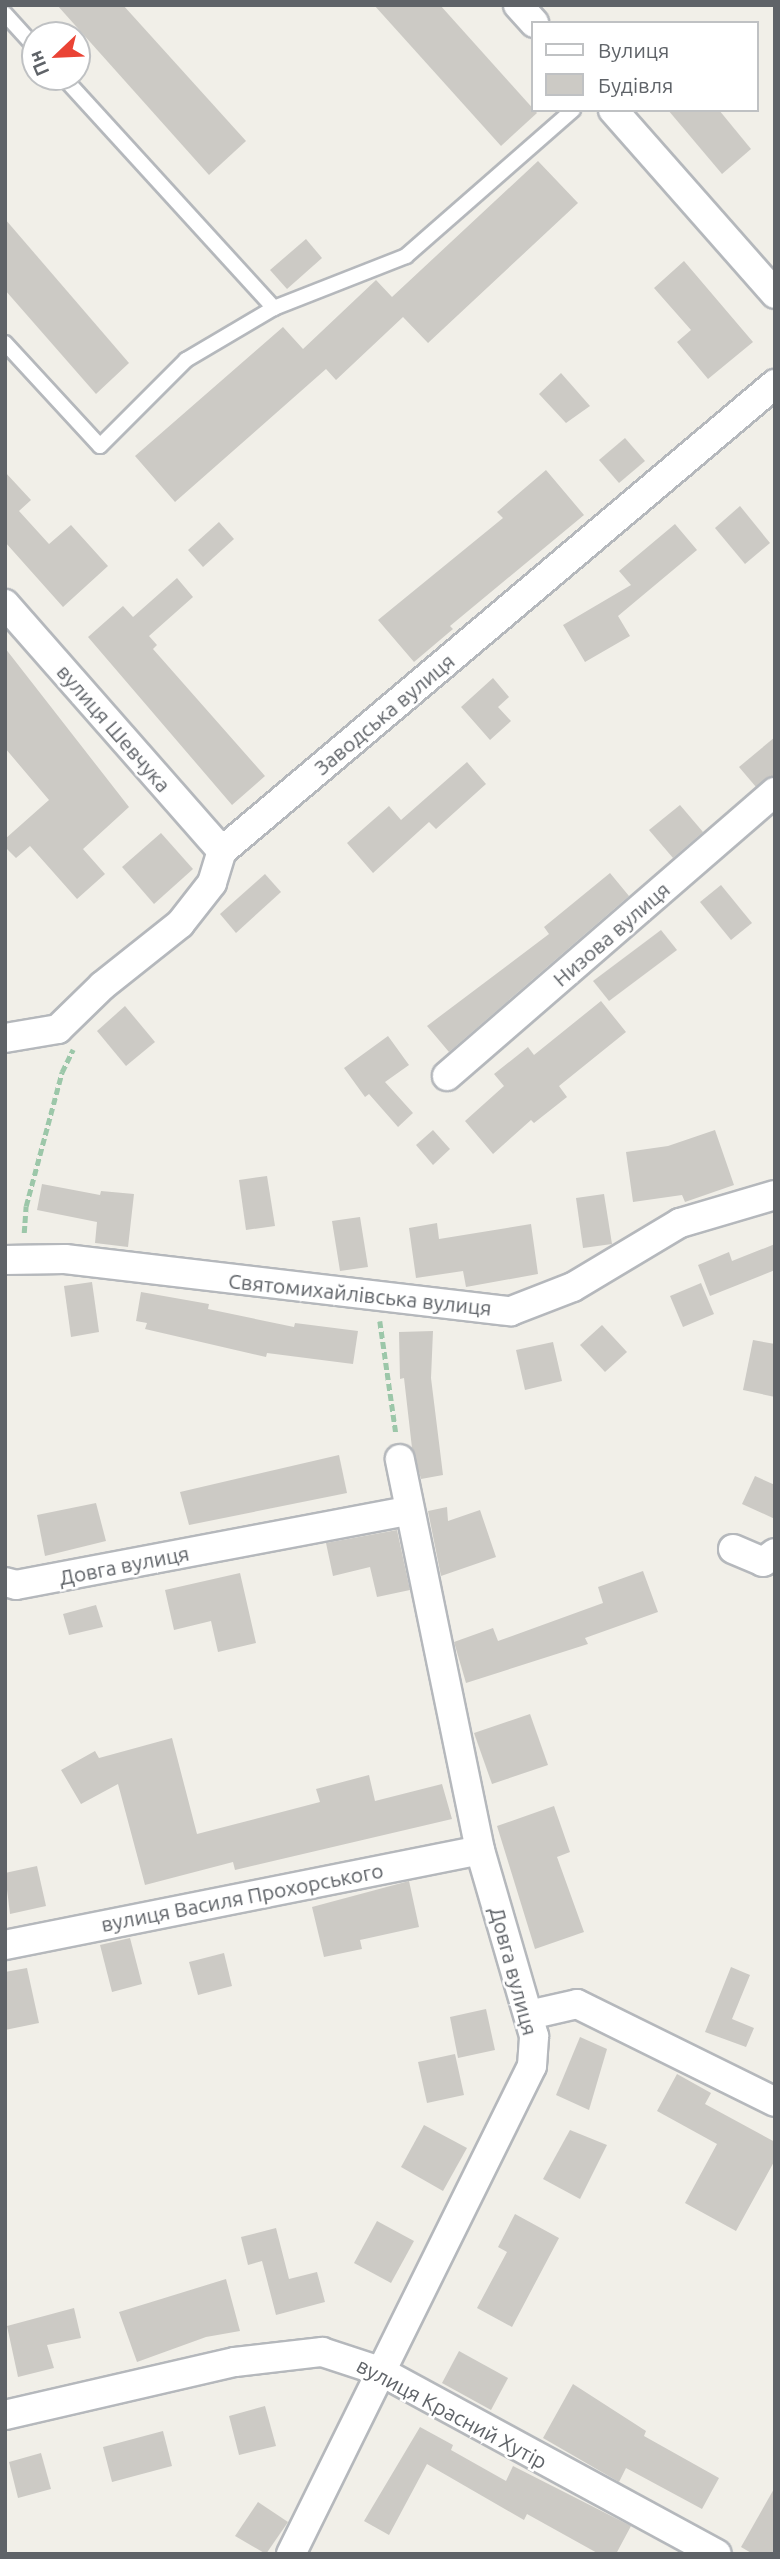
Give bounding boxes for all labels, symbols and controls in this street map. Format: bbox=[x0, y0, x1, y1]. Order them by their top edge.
north arrow bbox=[21, 21, 91, 91]
legend bbox=[532, 21, 759, 112]
text: Вулиця bbox=[598, 38, 669, 62]
text: Пн bbox=[24, 48, 54, 79]
text: Будівля bbox=[598, 73, 673, 97]
street label: Заводська вулиця bbox=[309, 648, 459, 780]
street label: вулиця Шевчука bbox=[52, 659, 176, 797]
street label: Низова вулиця bbox=[548, 877, 674, 991]
street label: Святомихайлівська вулиця bbox=[227, 1268, 493, 1320]
street label: Довга вулиця bbox=[57, 1540, 191, 1590]
street label: вулиця Василя Прохорського bbox=[99, 1857, 385, 1937]
street label: Довга вулиця bbox=[485, 1904, 543, 2038]
street label: вулиця Красний Хутір bbox=[352, 2352, 552, 2474]

